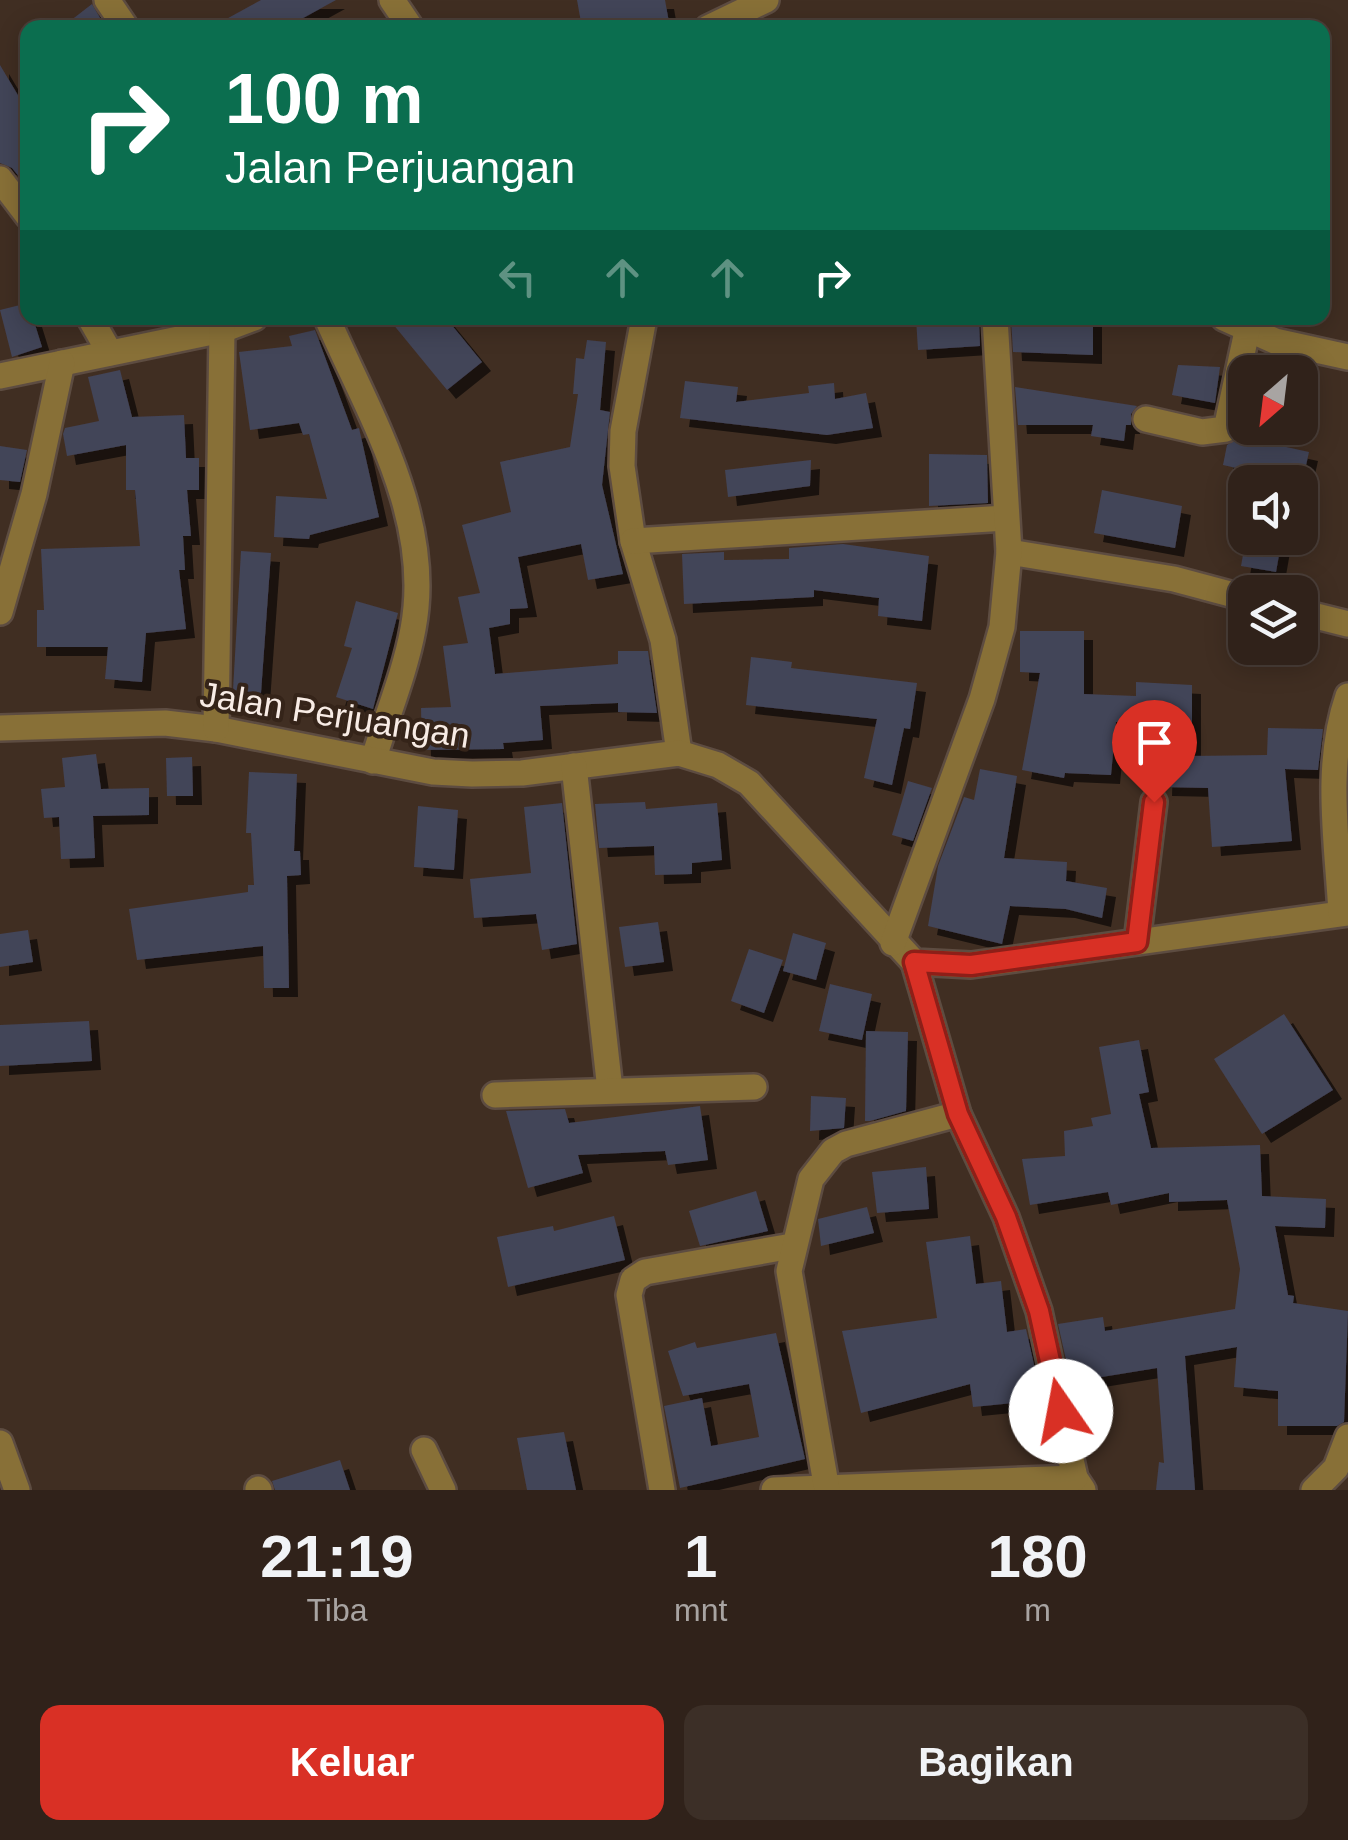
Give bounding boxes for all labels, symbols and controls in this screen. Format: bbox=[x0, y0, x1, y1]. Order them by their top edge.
icon: right bbox=[60, 60, 190, 190]
text: 100 m bbox=[225, 60, 423, 138]
text: Jalan Perjuangan bbox=[225, 142, 575, 193]
icon: left bbox=[490, 250, 545, 305]
icon: ahead bbox=[595, 250, 650, 305]
icon: ahead bbox=[700, 250, 755, 305]
icon: right bbox=[805, 250, 860, 305]
north arrow bbox=[1228, 355, 1318, 445]
map controls bbox=[1228, 355, 1318, 665]
button: sound bbox=[1228, 465, 1318, 555]
button: layers bbox=[1228, 575, 1318, 665]
street label: Jalan Perjuangan bbox=[197, 674, 473, 755]
pin bbox=[1112, 700, 1197, 803]
icon: arrive bbox=[1127, 715, 1182, 770]
position arrow bbox=[1009, 1359, 1113, 1463]
text: 21:19 bbox=[260, 1523, 414, 1590]
text: 1 bbox=[684, 1523, 717, 1590]
text: 180 bbox=[988, 1523, 1088, 1590]
text: Tiba bbox=[306, 1592, 368, 1628]
text: mnt bbox=[674, 1592, 727, 1628]
text: m bbox=[1024, 1592, 1051, 1628]
button: Keluar bbox=[40, 1705, 664, 1820]
button: Bagikan bbox=[684, 1705, 1308, 1820]

